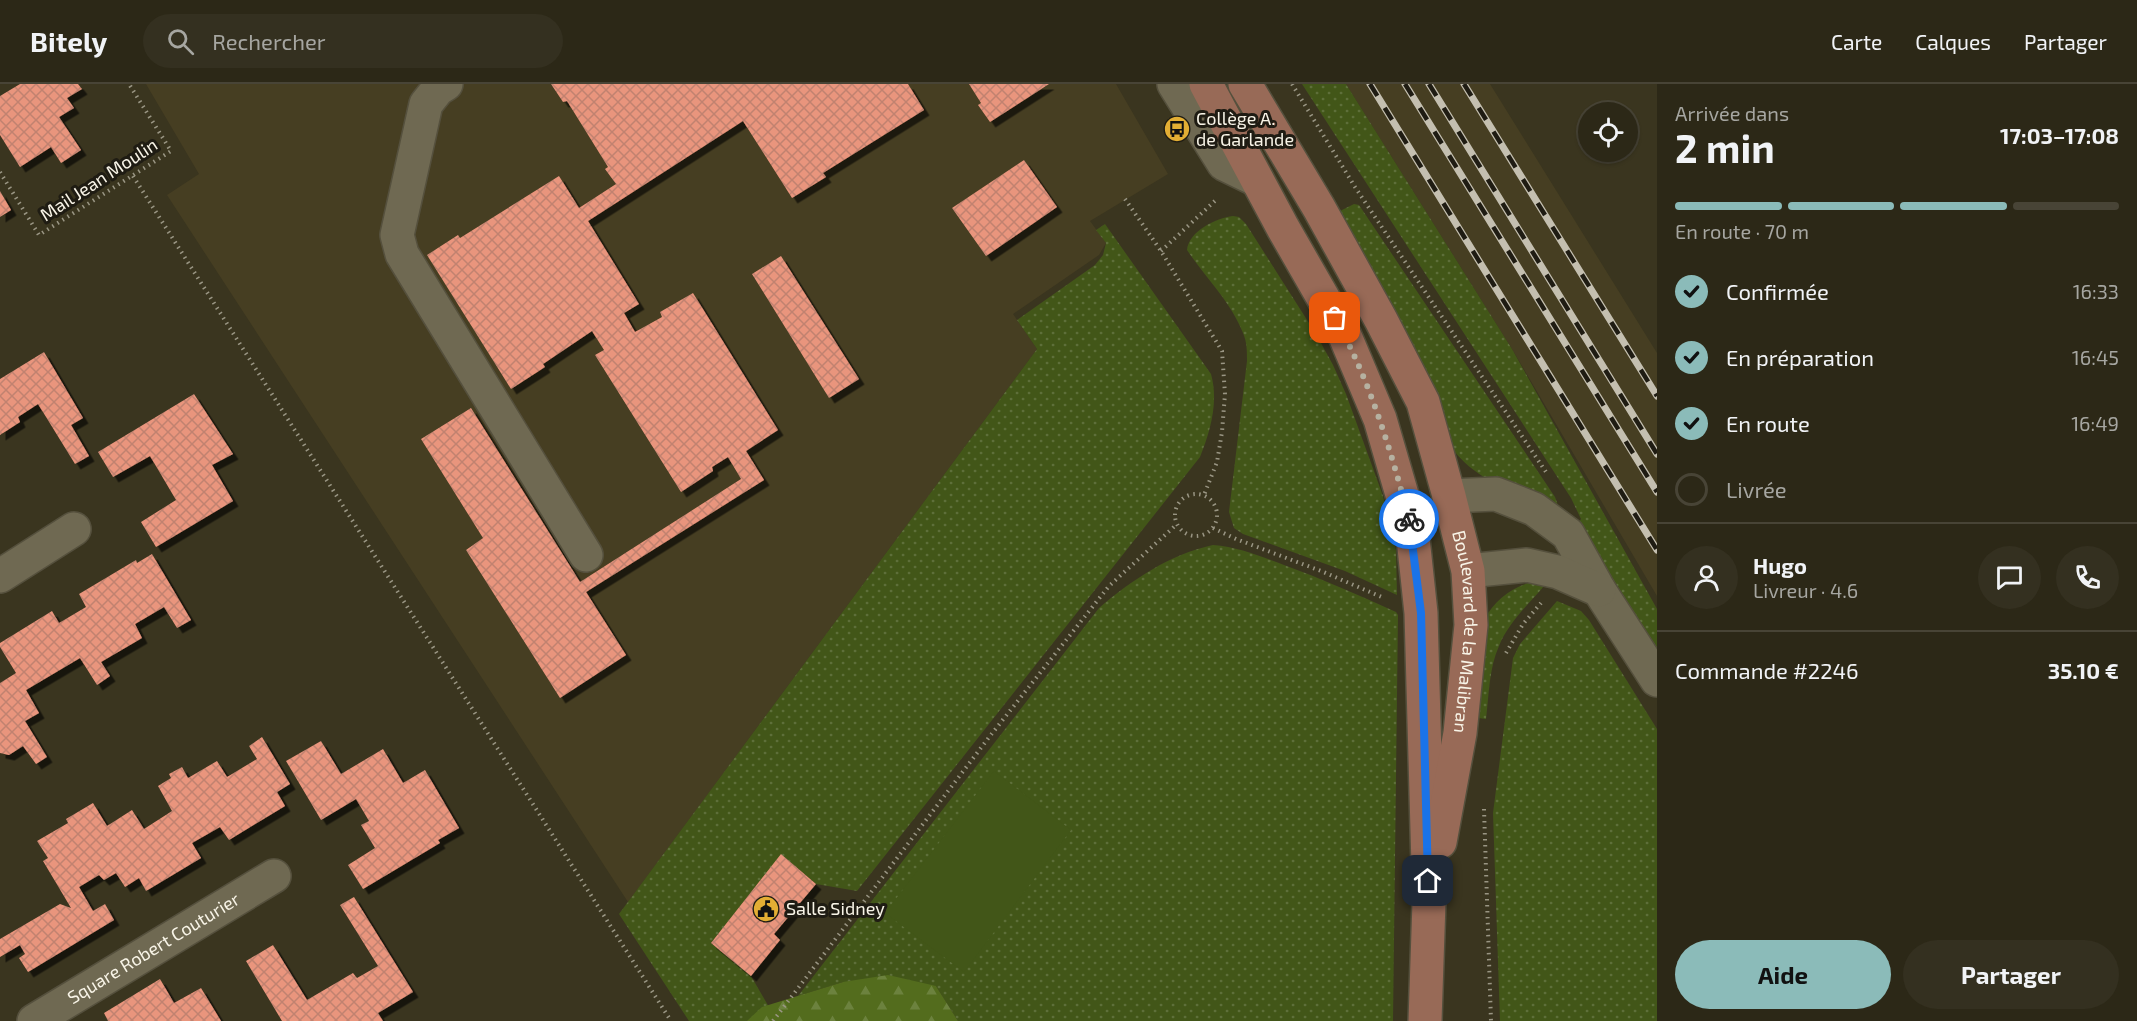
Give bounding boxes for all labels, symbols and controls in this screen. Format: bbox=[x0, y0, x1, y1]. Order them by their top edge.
search box bbox=[143, 14, 563, 68]
text: Bitely bbox=[30, 24, 107, 58]
icon: search bbox=[164, 25, 197, 58]
text: Rechercher bbox=[212, 28, 326, 54]
text: Carte bbox=[1831, 29, 1882, 54]
text: Calques bbox=[1915, 29, 1991, 54]
text: Partager bbox=[2024, 29, 2107, 54]
text: Arrivée dans bbox=[1675, 101, 1789, 125]
map controls bbox=[1578, 102, 1638, 162]
button: locate bbox=[1578, 102, 1638, 162]
place label: Collège A. de Garlande bbox=[1196, 107, 1294, 150]
bus stop icon: Collège A. de Garlande bbox=[1162, 114, 1192, 144]
text: 17:03–17:08 bbox=[2000, 122, 2119, 148]
text: 2 min bbox=[1675, 124, 1775, 171]
street label: Mail Jean Moulin bbox=[36, 133, 161, 225]
text: En route · 70 m bbox=[1675, 219, 1809, 243]
icon: check bbox=[1675, 275, 1708, 308]
text: Confirmée bbox=[1726, 278, 1829, 304]
text: 16:33 bbox=[2073, 279, 2119, 303]
pin bbox=[1309, 292, 1360, 343]
icon: bag bbox=[1318, 301, 1351, 334]
icon: check bbox=[1675, 341, 1708, 374]
text: En préparation bbox=[1726, 344, 1874, 370]
text: 16:45 bbox=[2072, 345, 2119, 369]
icon: check bbox=[1675, 407, 1708, 440]
text: En route bbox=[1726, 410, 1810, 436]
text: 16:49 bbox=[2071, 411, 2119, 435]
text: Livrée bbox=[1726, 476, 1787, 502]
courier bbox=[1379, 489, 1439, 549]
icon: bike bbox=[1393, 503, 1426, 536]
street label: Boulevard de la Malibran bbox=[1448, 528, 1483, 734]
button: person bbox=[1675, 546, 1738, 609]
button: chat bbox=[1978, 546, 2041, 609]
button: phone bbox=[2056, 546, 2119, 609]
text: Hugo bbox=[1753, 552, 1807, 578]
text: Livreur · 4.6 bbox=[1753, 578, 1858, 602]
text: Commande #2246 bbox=[1675, 657, 1859, 683]
text: 35.10 € bbox=[2048, 657, 2119, 683]
pin bbox=[1402, 855, 1453, 906]
icon: home bbox=[1411, 864, 1444, 897]
street label: Square Robert Couturier bbox=[63, 887, 243, 1008]
public building icon: Salle Sidney bbox=[751, 894, 781, 924]
place label: Salle Sidney bbox=[786, 897, 885, 919]
button: Aide bbox=[1675, 940, 1891, 1009]
button: Partager bbox=[1903, 940, 2119, 1009]

